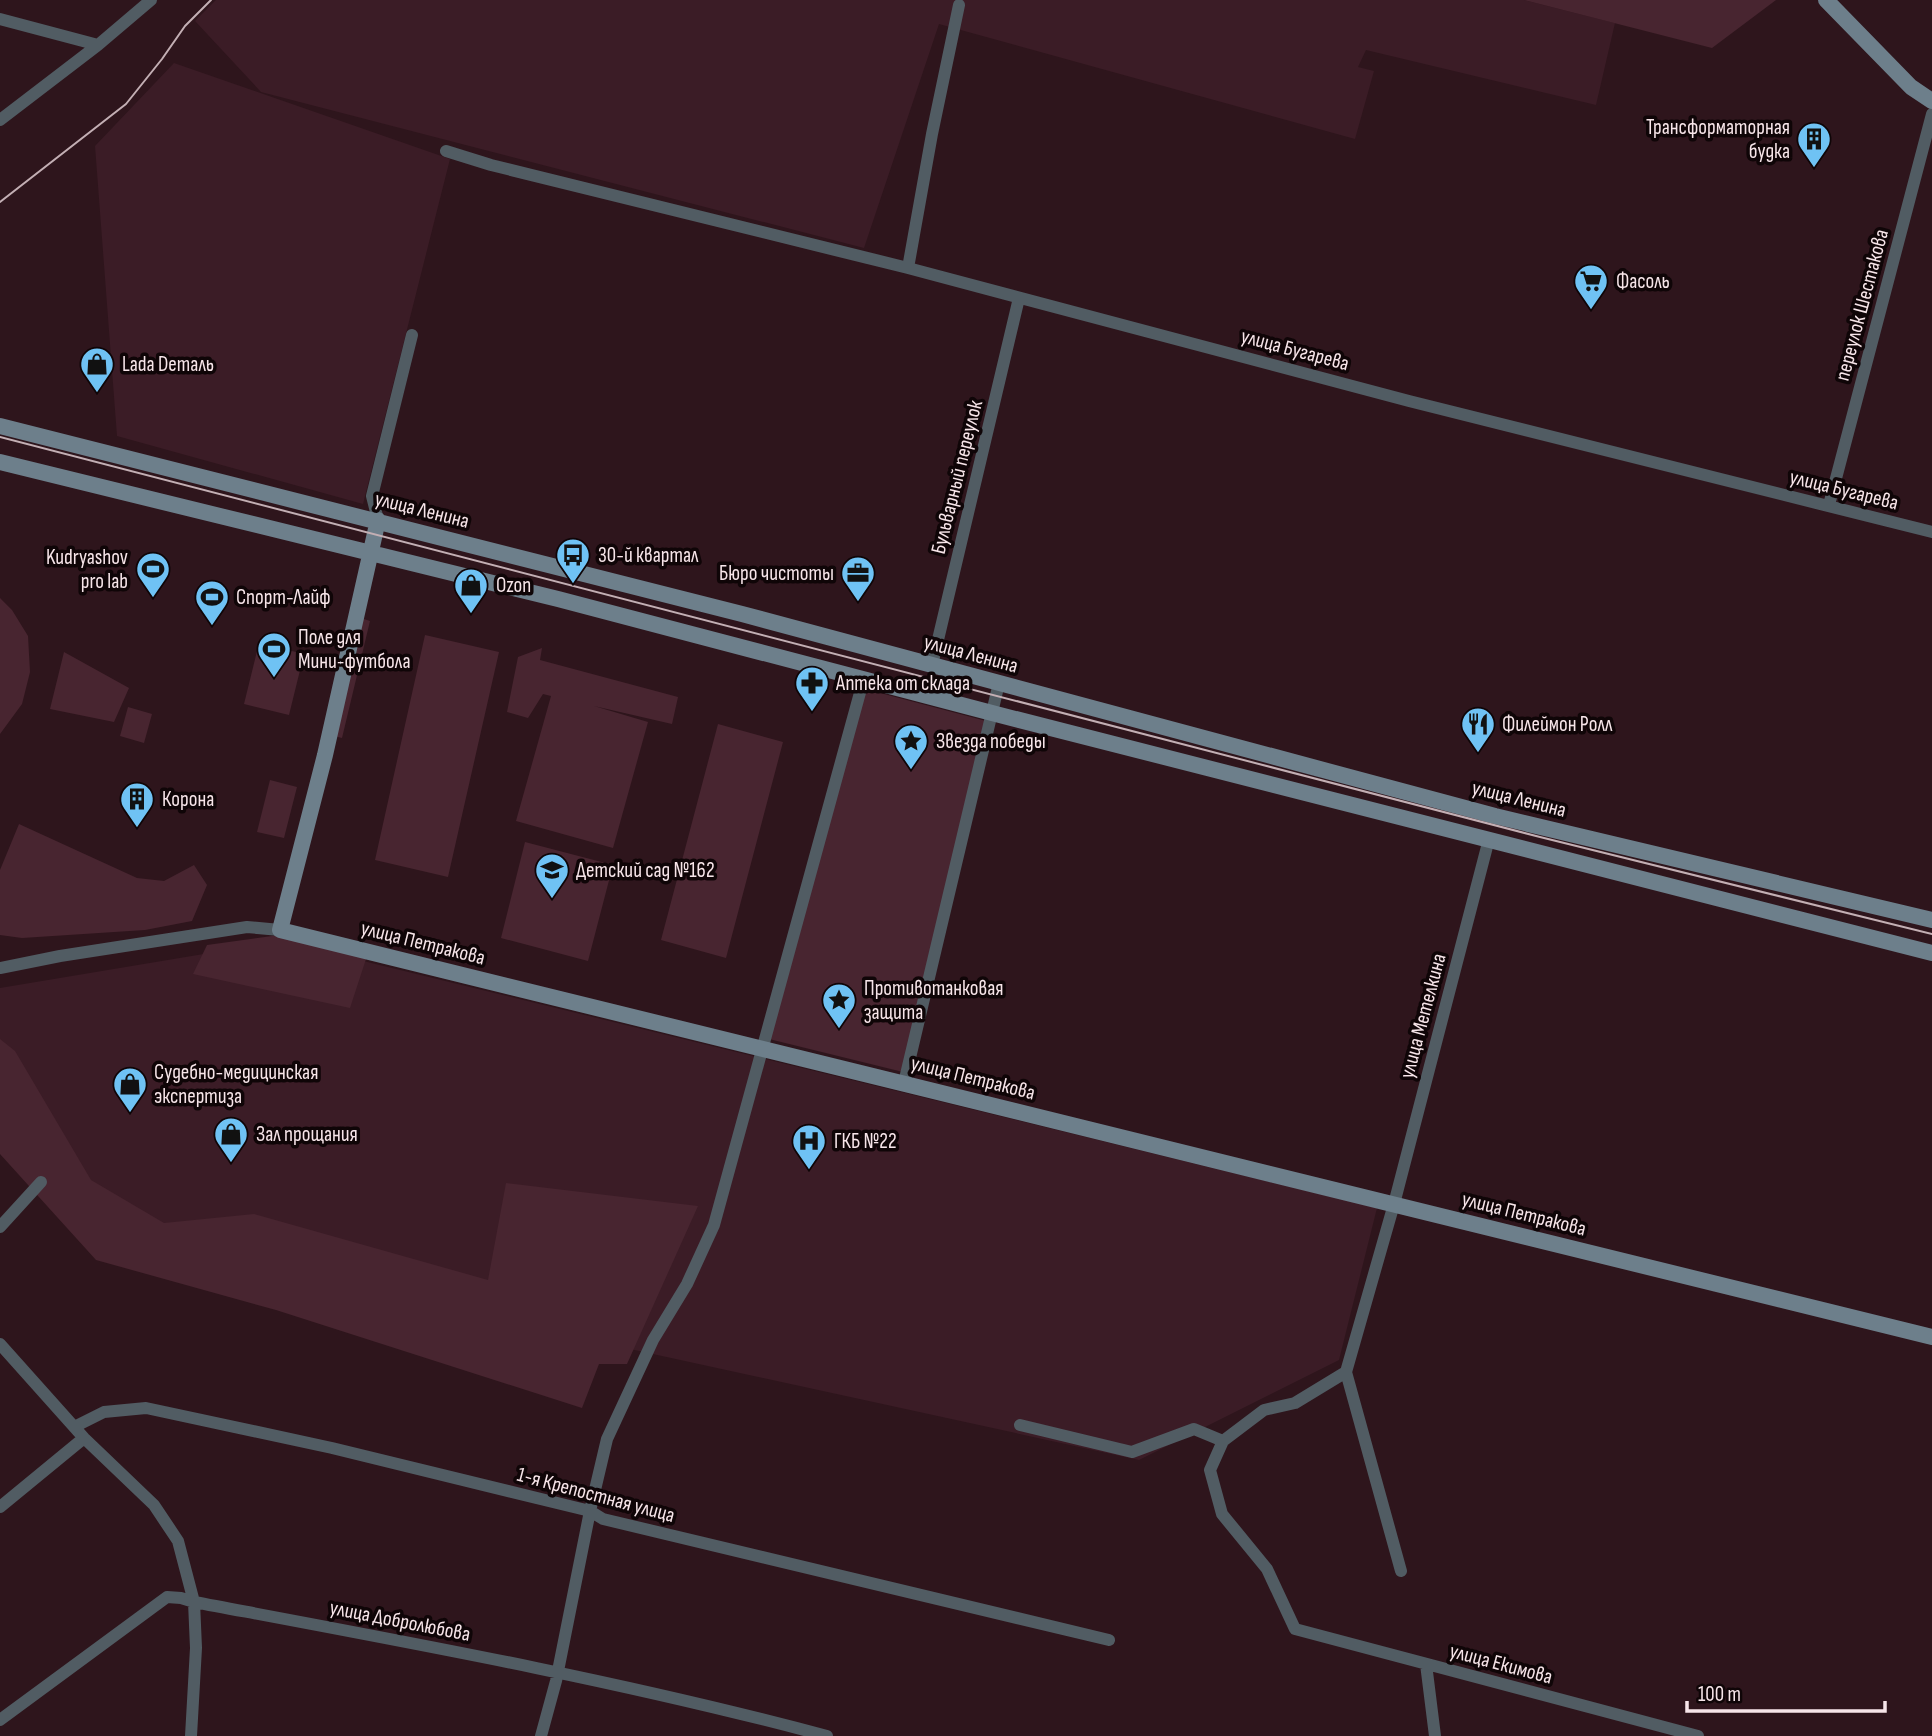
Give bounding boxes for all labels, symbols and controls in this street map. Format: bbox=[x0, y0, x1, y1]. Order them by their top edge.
place label: Трансформаторная будка bbox=[1646, 115, 1790, 164]
building icon: Трансформаторная будка bbox=[1795, 120, 1833, 169]
street label: переулок Шестакова bbox=[1830, 227, 1894, 383]
supermarket icon: Фасоль bbox=[1572, 262, 1610, 311]
place label: Фасоль bbox=[1616, 269, 1670, 294]
street label: улица Бугарева bbox=[1238, 324, 1352, 376]
shop icon: Lada Dеталь bbox=[78, 345, 116, 394]
place label: Lada Dеталь bbox=[122, 352, 214, 377]
street label: Бульварный переулок bbox=[926, 398, 988, 556]
street label: улица Бугарева bbox=[1787, 464, 1901, 516]
street label: улица Ленина bbox=[372, 486, 472, 534]
bus stop icon: 30-й квартал bbox=[554, 536, 592, 585]
place label: 30-й квартал bbox=[598, 543, 699, 568]
place label: Kudryashov pro lab bbox=[46, 545, 128, 594]
sports icon: Kudryashov pro lab bbox=[134, 550, 172, 599]
office icon: Бюро чистоты bbox=[839, 554, 877, 603]
place label: Бюро чистоты bbox=[719, 561, 834, 586]
shop icon: Ozon bbox=[452, 566, 490, 615]
place label: Ozon bbox=[496, 573, 531, 598]
sports icon: Спорт-Лайф bbox=[193, 578, 231, 627]
place label: Спорт-Лайф bbox=[236, 585, 331, 610]
place label: Поле для Мини-футбола bbox=[298, 625, 411, 674]
street label: улица Ленина bbox=[921, 629, 1021, 679]
sports icon: Поле для Мини-футбола bbox=[255, 630, 293, 679]
pharmacy icon: Аптека от склада bbox=[793, 664, 831, 713]
place label: Аптека от склада bbox=[835, 671, 970, 696]
restaurant icon: Филеймон Ролл bbox=[1459, 705, 1497, 754]
place label: Филеймон Ролл bbox=[1502, 712, 1613, 737]
place icon: Звезда победы bbox=[892, 722, 930, 771]
place label: Звезда победы bbox=[936, 729, 1046, 754]
street label: улица Ленина bbox=[1469, 775, 1569, 823]
building icon: Корона bbox=[118, 780, 156, 829]
place label: Корона bbox=[162, 787, 214, 812]
school or university icon: Детский сад №162 bbox=[533, 851, 571, 900]
place label: Детский сад №162 bbox=[576, 858, 715, 883]
street label: улица Петракова bbox=[358, 916, 488, 970]
street label: улица Метелкина bbox=[1394, 951, 1452, 1081]
place label: Противотанковая защита bbox=[864, 976, 1004, 1025]
place icon: Противотанковая защита bbox=[820, 981, 858, 1030]
street label: улица Петракова bbox=[908, 1051, 1038, 1105]
place label: Судебно-медицинская экспертиза bbox=[154, 1060, 318, 1109]
shop icon: Судебно-медицинская экспертиза bbox=[111, 1065, 149, 1114]
shop icon: Зал прощания bbox=[212, 1115, 250, 1164]
place label: Зал прощания bbox=[256, 1122, 358, 1147]
hospital icon: ГКБ №22 bbox=[790, 1122, 828, 1171]
place label: ГКБ №22 bbox=[834, 1129, 897, 1154]
street label: улица Петракова bbox=[1459, 1187, 1589, 1241]
street label: 1-я Крепостная улица bbox=[515, 1462, 677, 1528]
street label: улица Добролюбова bbox=[328, 1595, 472, 1647]
street label: улица Екимова bbox=[1447, 1638, 1555, 1690]
scale bar bbox=[1687, 1670, 1885, 1714]
text: 100 m bbox=[1698, 1682, 1741, 1707]

